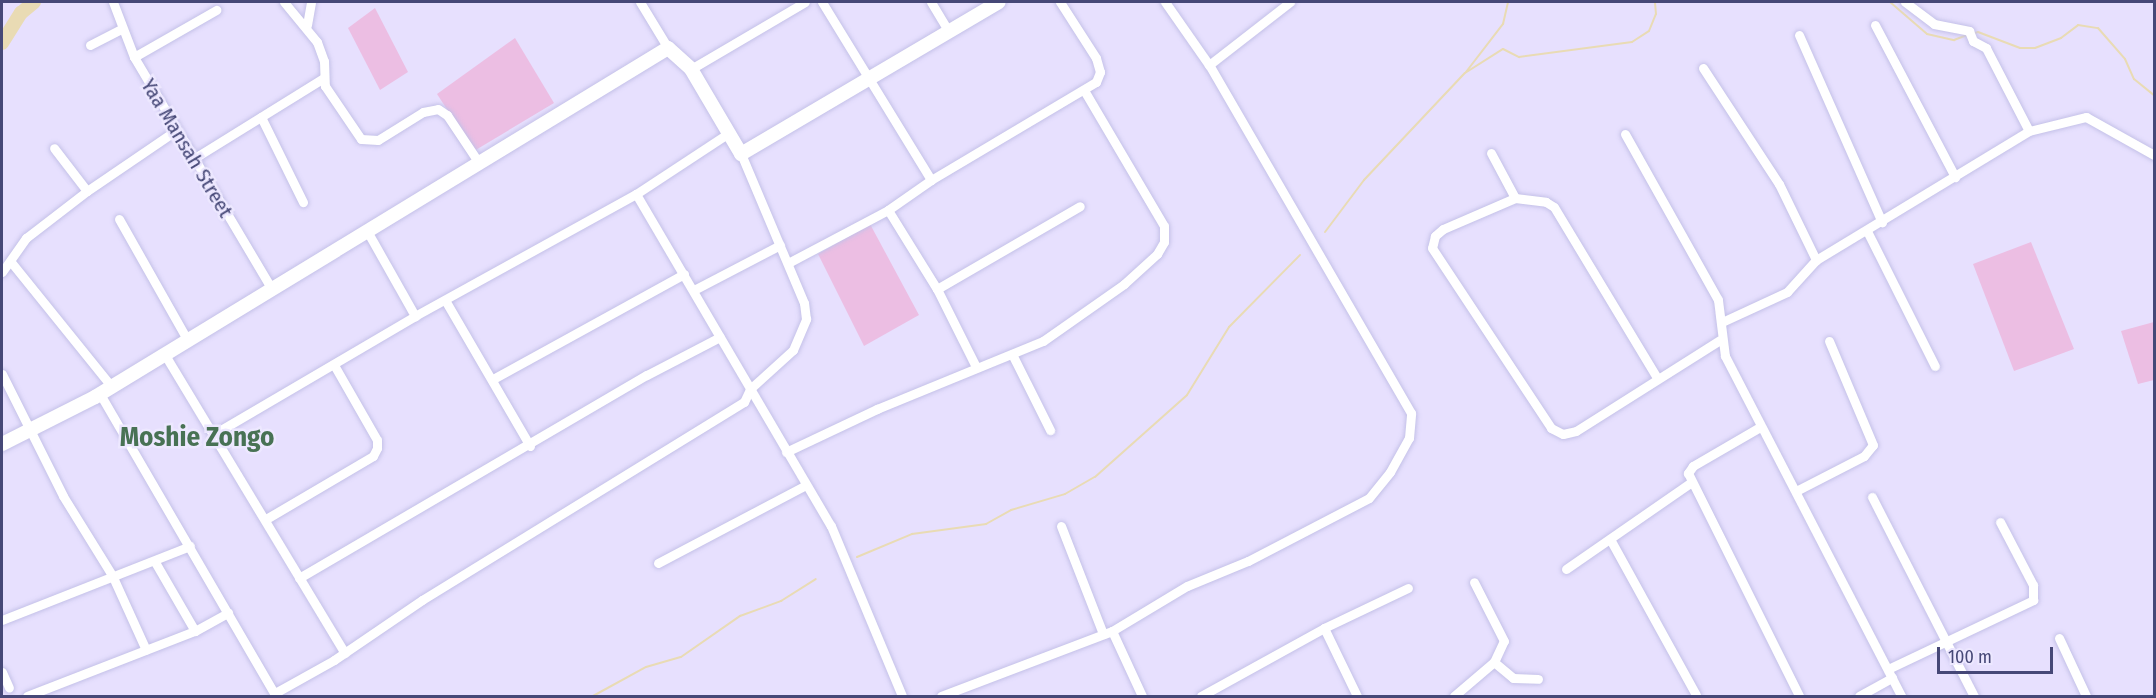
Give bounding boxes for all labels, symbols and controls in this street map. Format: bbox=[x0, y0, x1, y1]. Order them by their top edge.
street label: Yaa Mansah Street bbox=[136, 74, 238, 222]
district label: Moshie Zongo bbox=[120, 422, 274, 454]
scale bar bbox=[1940, 635, 2056, 673]
text: 100 m bbox=[1948, 646, 1992, 668]

